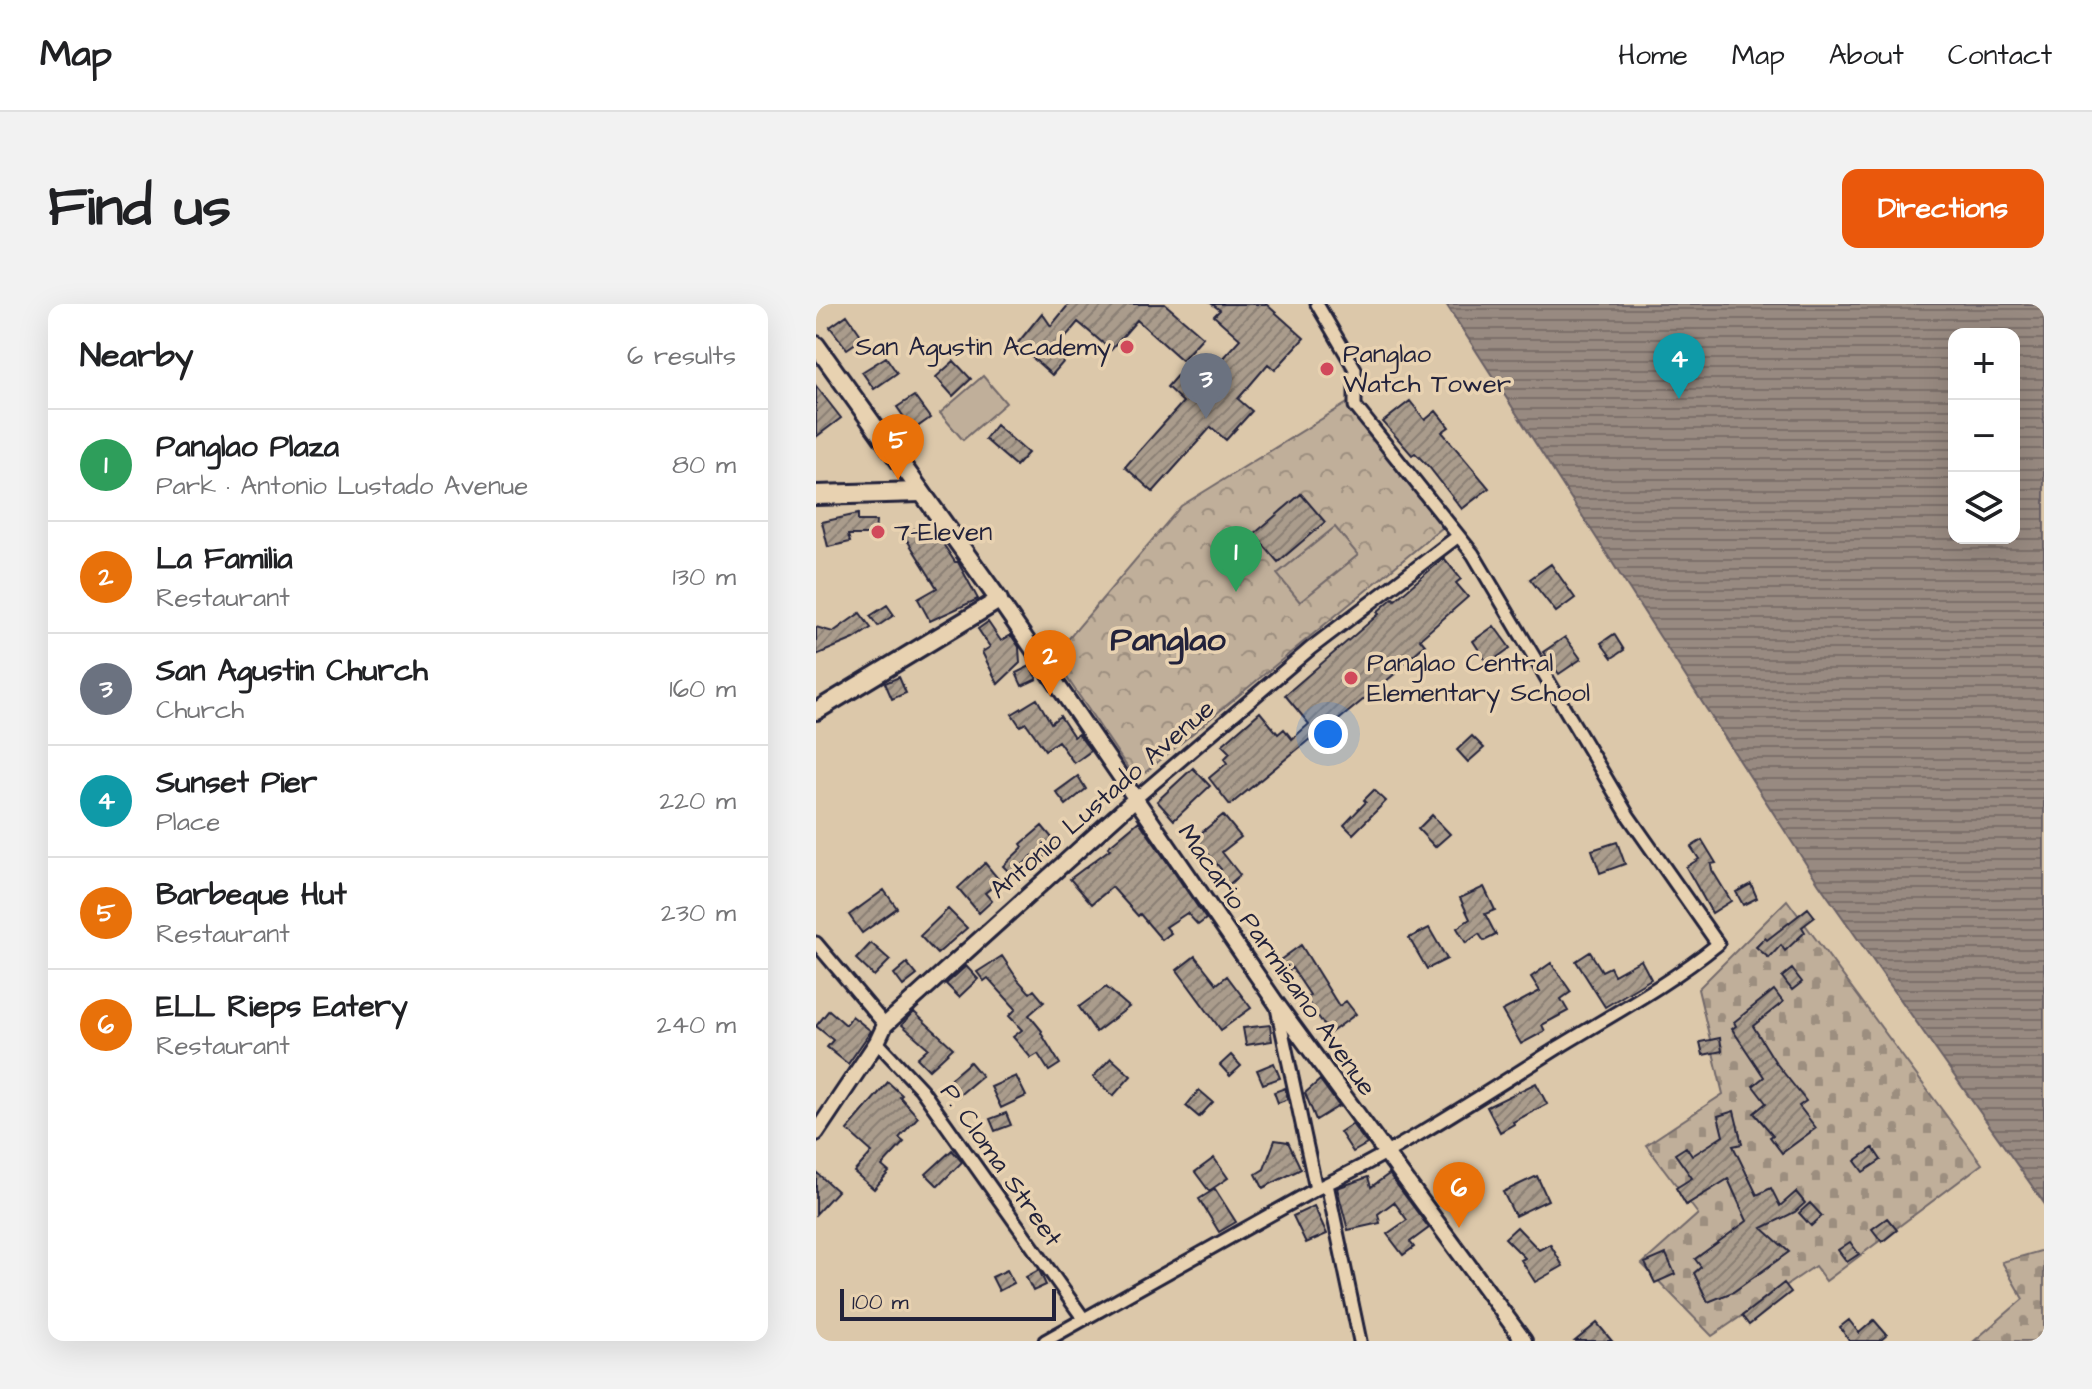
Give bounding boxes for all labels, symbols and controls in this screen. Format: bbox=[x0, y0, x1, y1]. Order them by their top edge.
text: Map bbox=[40, 29, 112, 81]
text: Home bbox=[1618, 36, 1688, 75]
text: Map bbox=[1732, 36, 1785, 75]
text: About bbox=[1829, 36, 1904, 75]
text: Contact bbox=[1948, 36, 2052, 75]
text: Find us bbox=[48, 169, 231, 247]
button: Directions bbox=[1842, 169, 2044, 248]
map controls bbox=[1948, 328, 2020, 544]
button: + bbox=[1948, 328, 2020, 400]
place label: San Agustin Academy bbox=[855, 329, 1111, 367]
text: Nearby bbox=[80, 332, 194, 380]
pin: 4 bbox=[1653, 333, 1705, 399]
place label: Panglao Watch Tower bbox=[1343, 336, 1511, 402]
text: 6 results bbox=[627, 338, 736, 374]
marker: San Agustin Academy bbox=[1118, 338, 1136, 356]
pin: 3 bbox=[1180, 353, 1232, 419]
marker: Panglao Watch Tower bbox=[1318, 360, 1336, 378]
button: − bbox=[1948, 400, 2020, 472]
pin: 5 bbox=[872, 414, 924, 480]
text: Panglao Plaza bbox=[156, 426, 339, 468]
text: 1 bbox=[104, 447, 108, 483]
text: 80 m bbox=[672, 447, 736, 483]
text: Park · Antonio Lustado Avenue bbox=[156, 468, 528, 504]
button: layers bbox=[1948, 472, 2020, 544]
place label: 7-Eleven bbox=[894, 514, 992, 550]
marker: 7-Eleven bbox=[869, 523, 887, 541]
pin: 1 bbox=[1210, 526, 1262, 592]
text: La Familia bbox=[156, 538, 293, 580]
text: 2 bbox=[99, 559, 113, 595]
text: 130 m bbox=[672, 559, 736, 595]
text: Restaurant bbox=[156, 580, 290, 616]
district label: Panglao bbox=[1110, 616, 1227, 665]
pin: 2 bbox=[1024, 630, 1076, 696]
place label: Panglao Central Elementary School bbox=[1367, 645, 1590, 713]
text: San Agustin Church bbox=[156, 650, 428, 692]
marker: Panglao Central Elementary School bbox=[1342, 669, 1360, 687]
text: 3 bbox=[99, 671, 113, 707]
text: 160 m bbox=[669, 671, 736, 707]
street label: Antonio Lustado Avenue bbox=[982, 691, 1222, 907]
text: Church bbox=[156, 692, 244, 728]
your location bbox=[1308, 714, 1348, 754]
text: Sunset Pier bbox=[156, 762, 317, 804]
text: 4 bbox=[97, 783, 115, 819]
text: 220 m bbox=[659, 783, 736, 819]
text: Place bbox=[156, 804, 220, 840]
street label: Macario Parmisano Avenue bbox=[1169, 817, 1385, 1103]
text: Barbeque Hut bbox=[156, 874, 347, 916]
text: 5 bbox=[97, 895, 115, 931]
text: 230 m bbox=[661, 895, 736, 931]
text: Restaurant bbox=[156, 916, 290, 952]
text: ELL Rieps Eatery bbox=[156, 986, 408, 1028]
text: 6 bbox=[98, 1007, 114, 1043]
text: 240 m bbox=[656, 1007, 736, 1043]
text: Restaurant bbox=[156, 1028, 290, 1064]
street label: P. Cloma Street bbox=[931, 1076, 1071, 1254]
pin: 6 bbox=[1433, 1162, 1485, 1228]
scale bar bbox=[840, 1285, 1056, 1321]
text: 100 m bbox=[852, 1287, 909, 1318]

